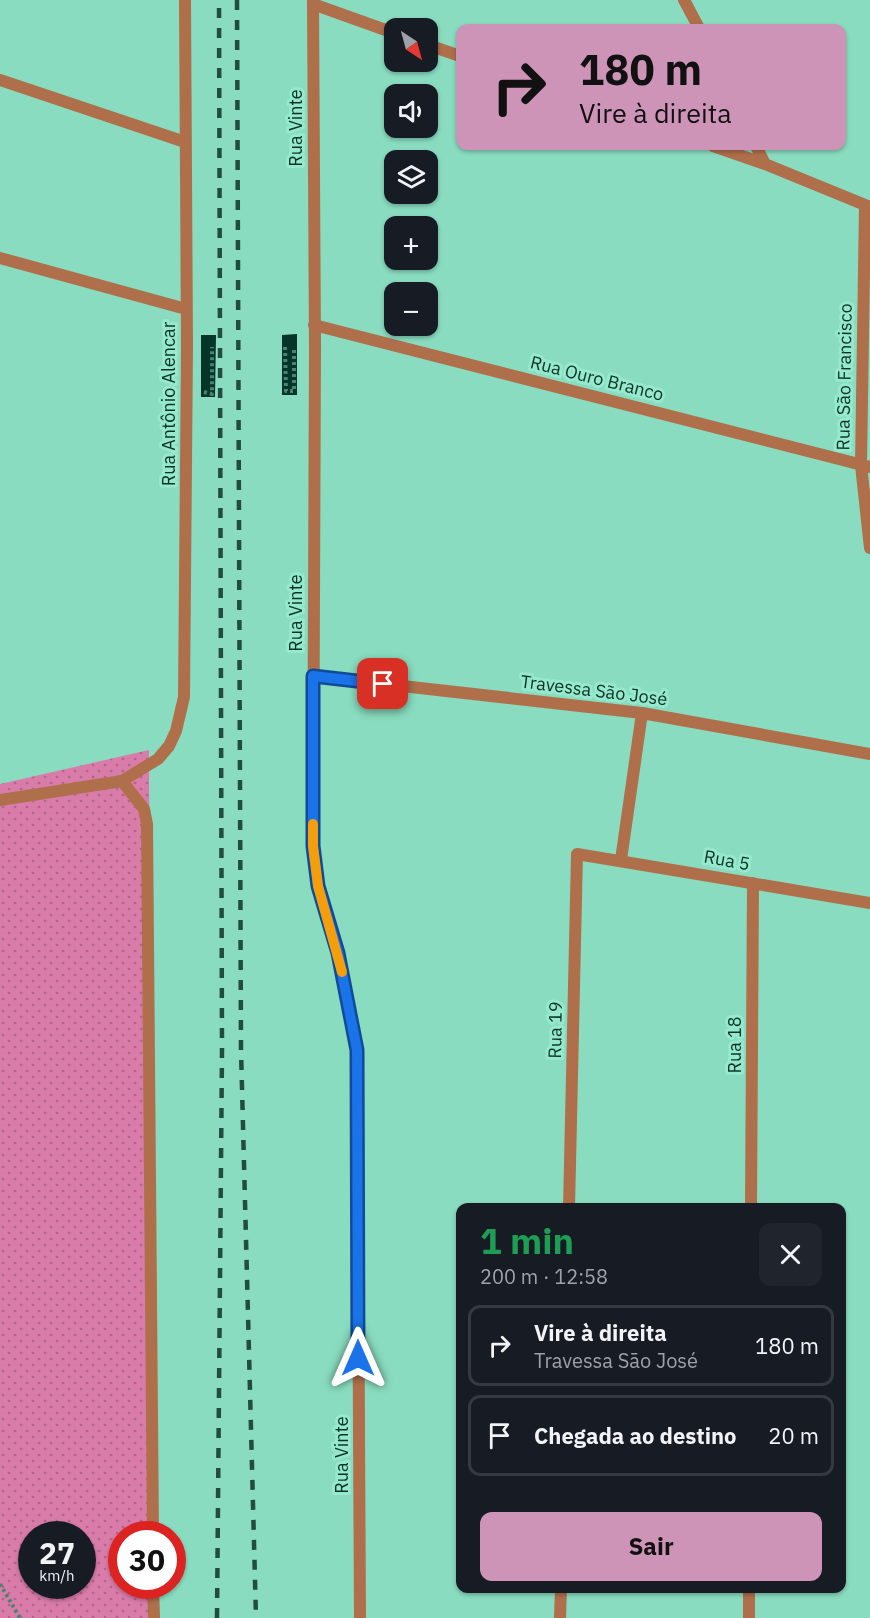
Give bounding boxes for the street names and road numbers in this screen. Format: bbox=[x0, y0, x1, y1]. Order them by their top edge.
street label: Rua Vinte bbox=[284, 89, 307, 167]
street label: Rua São Francisco bbox=[831, 303, 857, 451]
street label: Rua Antônio Alencar bbox=[157, 321, 180, 486]
street label: Rua Ouro Branco bbox=[528, 350, 666, 406]
street label: Rua Vinte bbox=[284, 574, 307, 652]
street label: Travessa São José bbox=[519, 670, 669, 710]
street label: Rua 5 bbox=[702, 845, 752, 875]
street label: Rua 19 bbox=[543, 1001, 567, 1059]
street label: Rua 18 bbox=[723, 1016, 746, 1074]
street label: Rua Vinte bbox=[330, 1416, 353, 1494]

